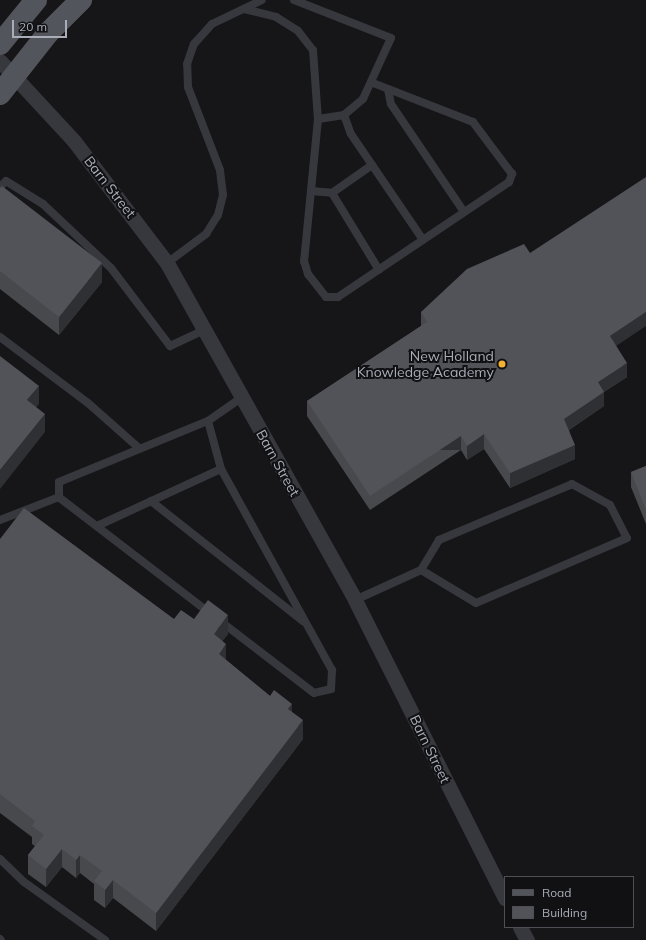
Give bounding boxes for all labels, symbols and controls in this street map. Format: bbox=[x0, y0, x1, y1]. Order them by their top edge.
scale bar bbox=[14, 12, 69, 38]
text: 20 m bbox=[19, 19, 47, 34]
street label: Barn Street bbox=[81, 153, 139, 221]
place label: New Holland Knowledge Academy bbox=[357, 348, 494, 380]
marker: New Holland Knowledge Academy bbox=[497, 359, 507, 369]
street label: Barn Street bbox=[253, 427, 303, 499]
street label: Barn Street bbox=[406, 712, 454, 786]
legend bbox=[504, 876, 634, 928]
text: Road bbox=[542, 885, 571, 900]
text: Building bbox=[542, 905, 587, 920]

